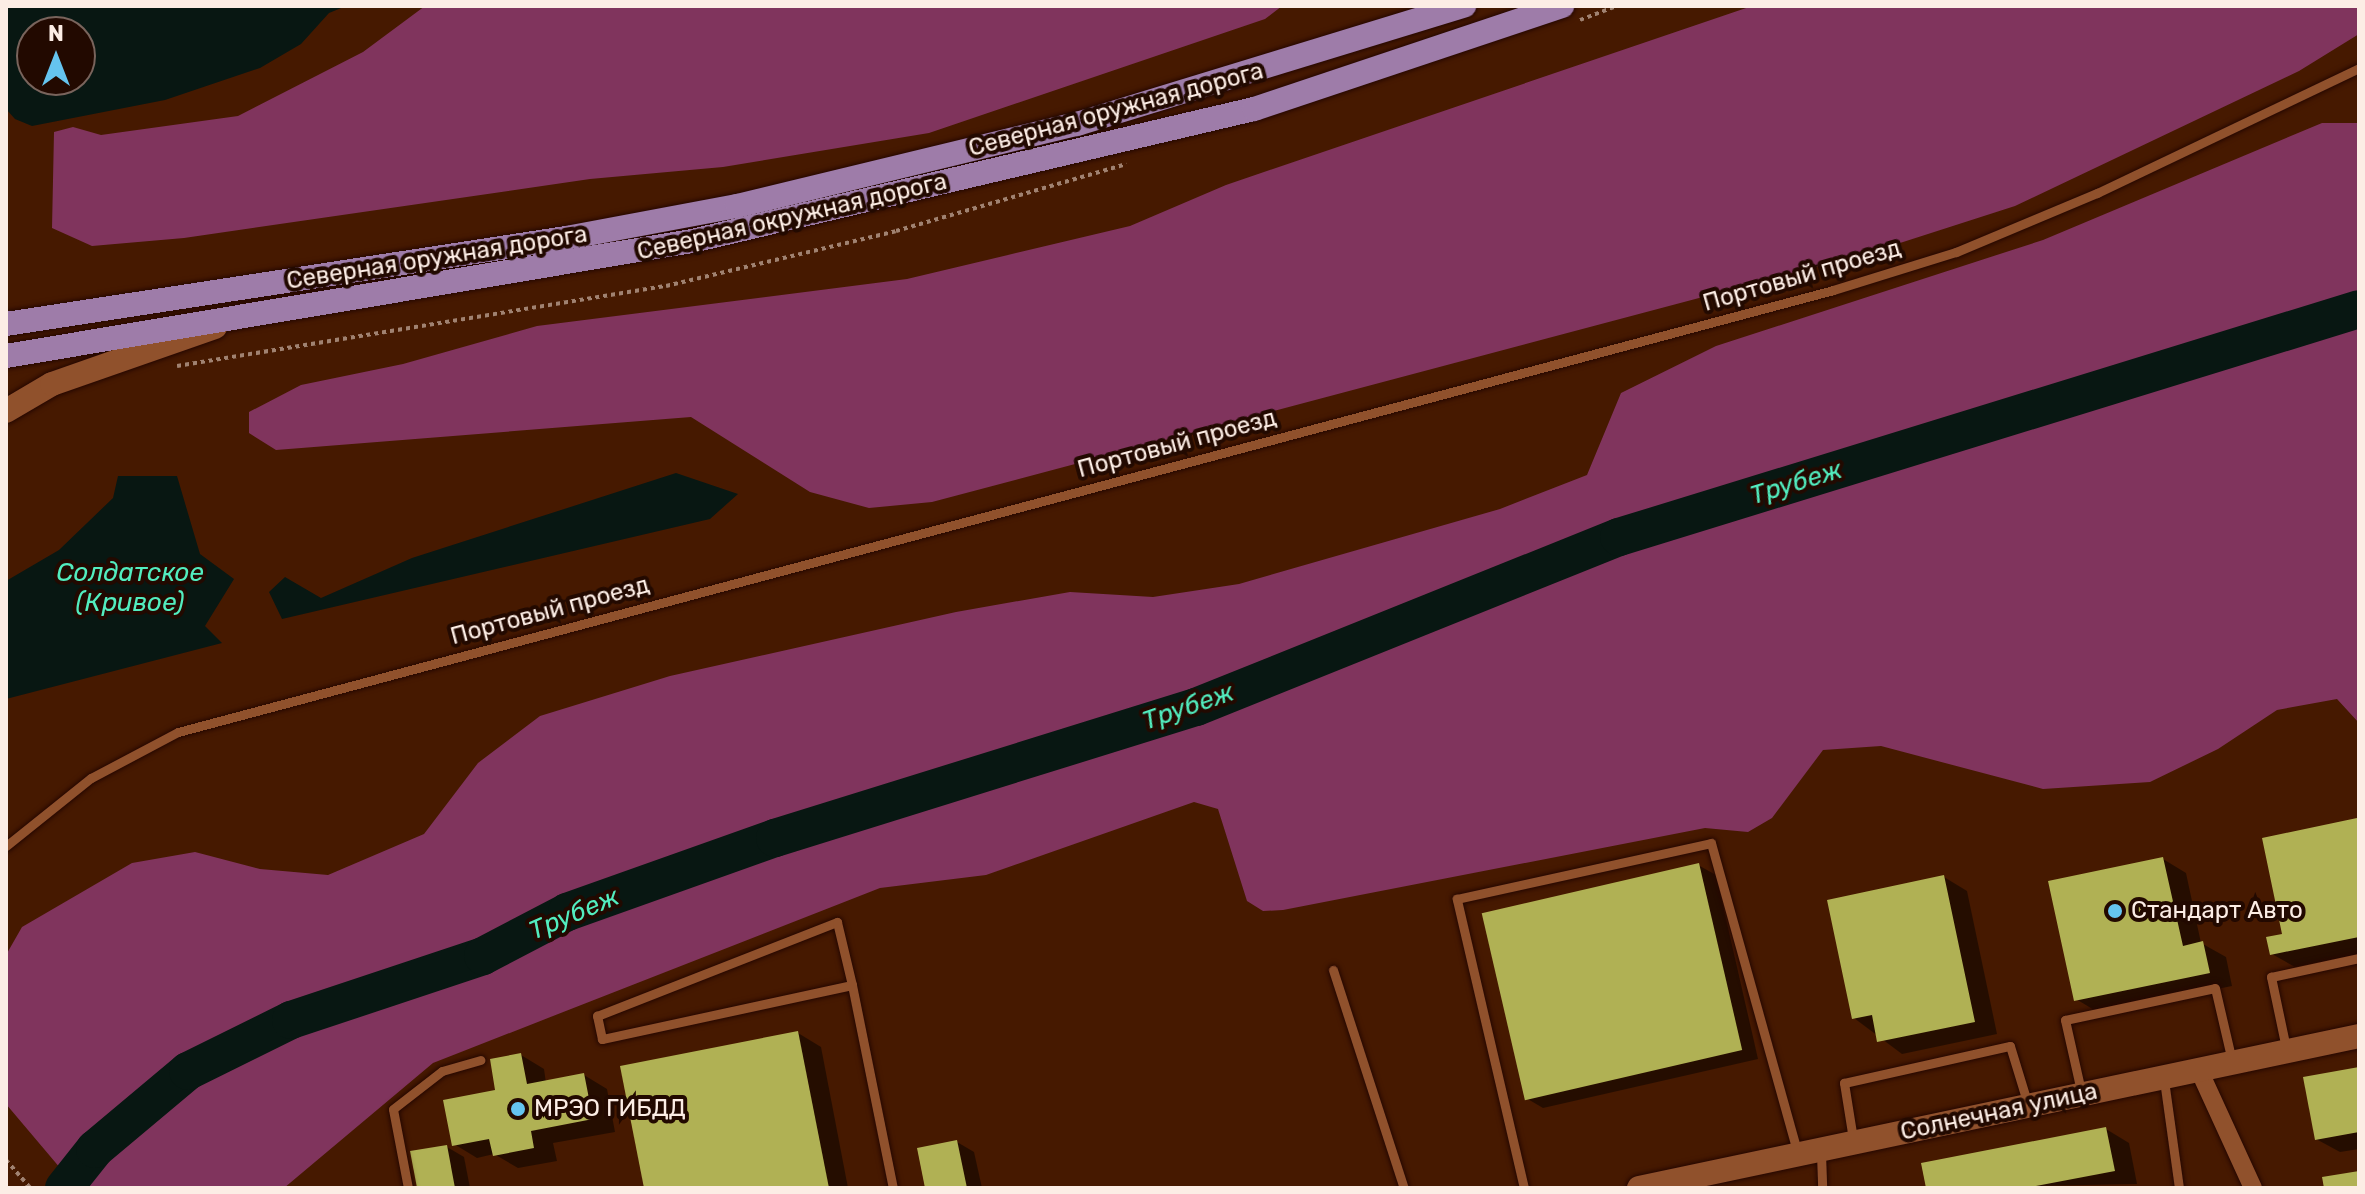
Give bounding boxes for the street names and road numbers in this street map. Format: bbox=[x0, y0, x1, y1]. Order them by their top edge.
street label: Северная оружная дорога bbox=[965, 57, 1267, 163]
street label: Северная окружная дорога bbox=[634, 167, 950, 267]
street label: Северная оружная дорога bbox=[285, 220, 589, 296]
street label: Портовый проезд bbox=[1700, 234, 1904, 318]
street label: Портовый проезд bbox=[1074, 404, 1280, 484]
street label: Портовый проезд bbox=[447, 571, 653, 651]
street label: Солнечная улица bbox=[1898, 1077, 2100, 1147]

